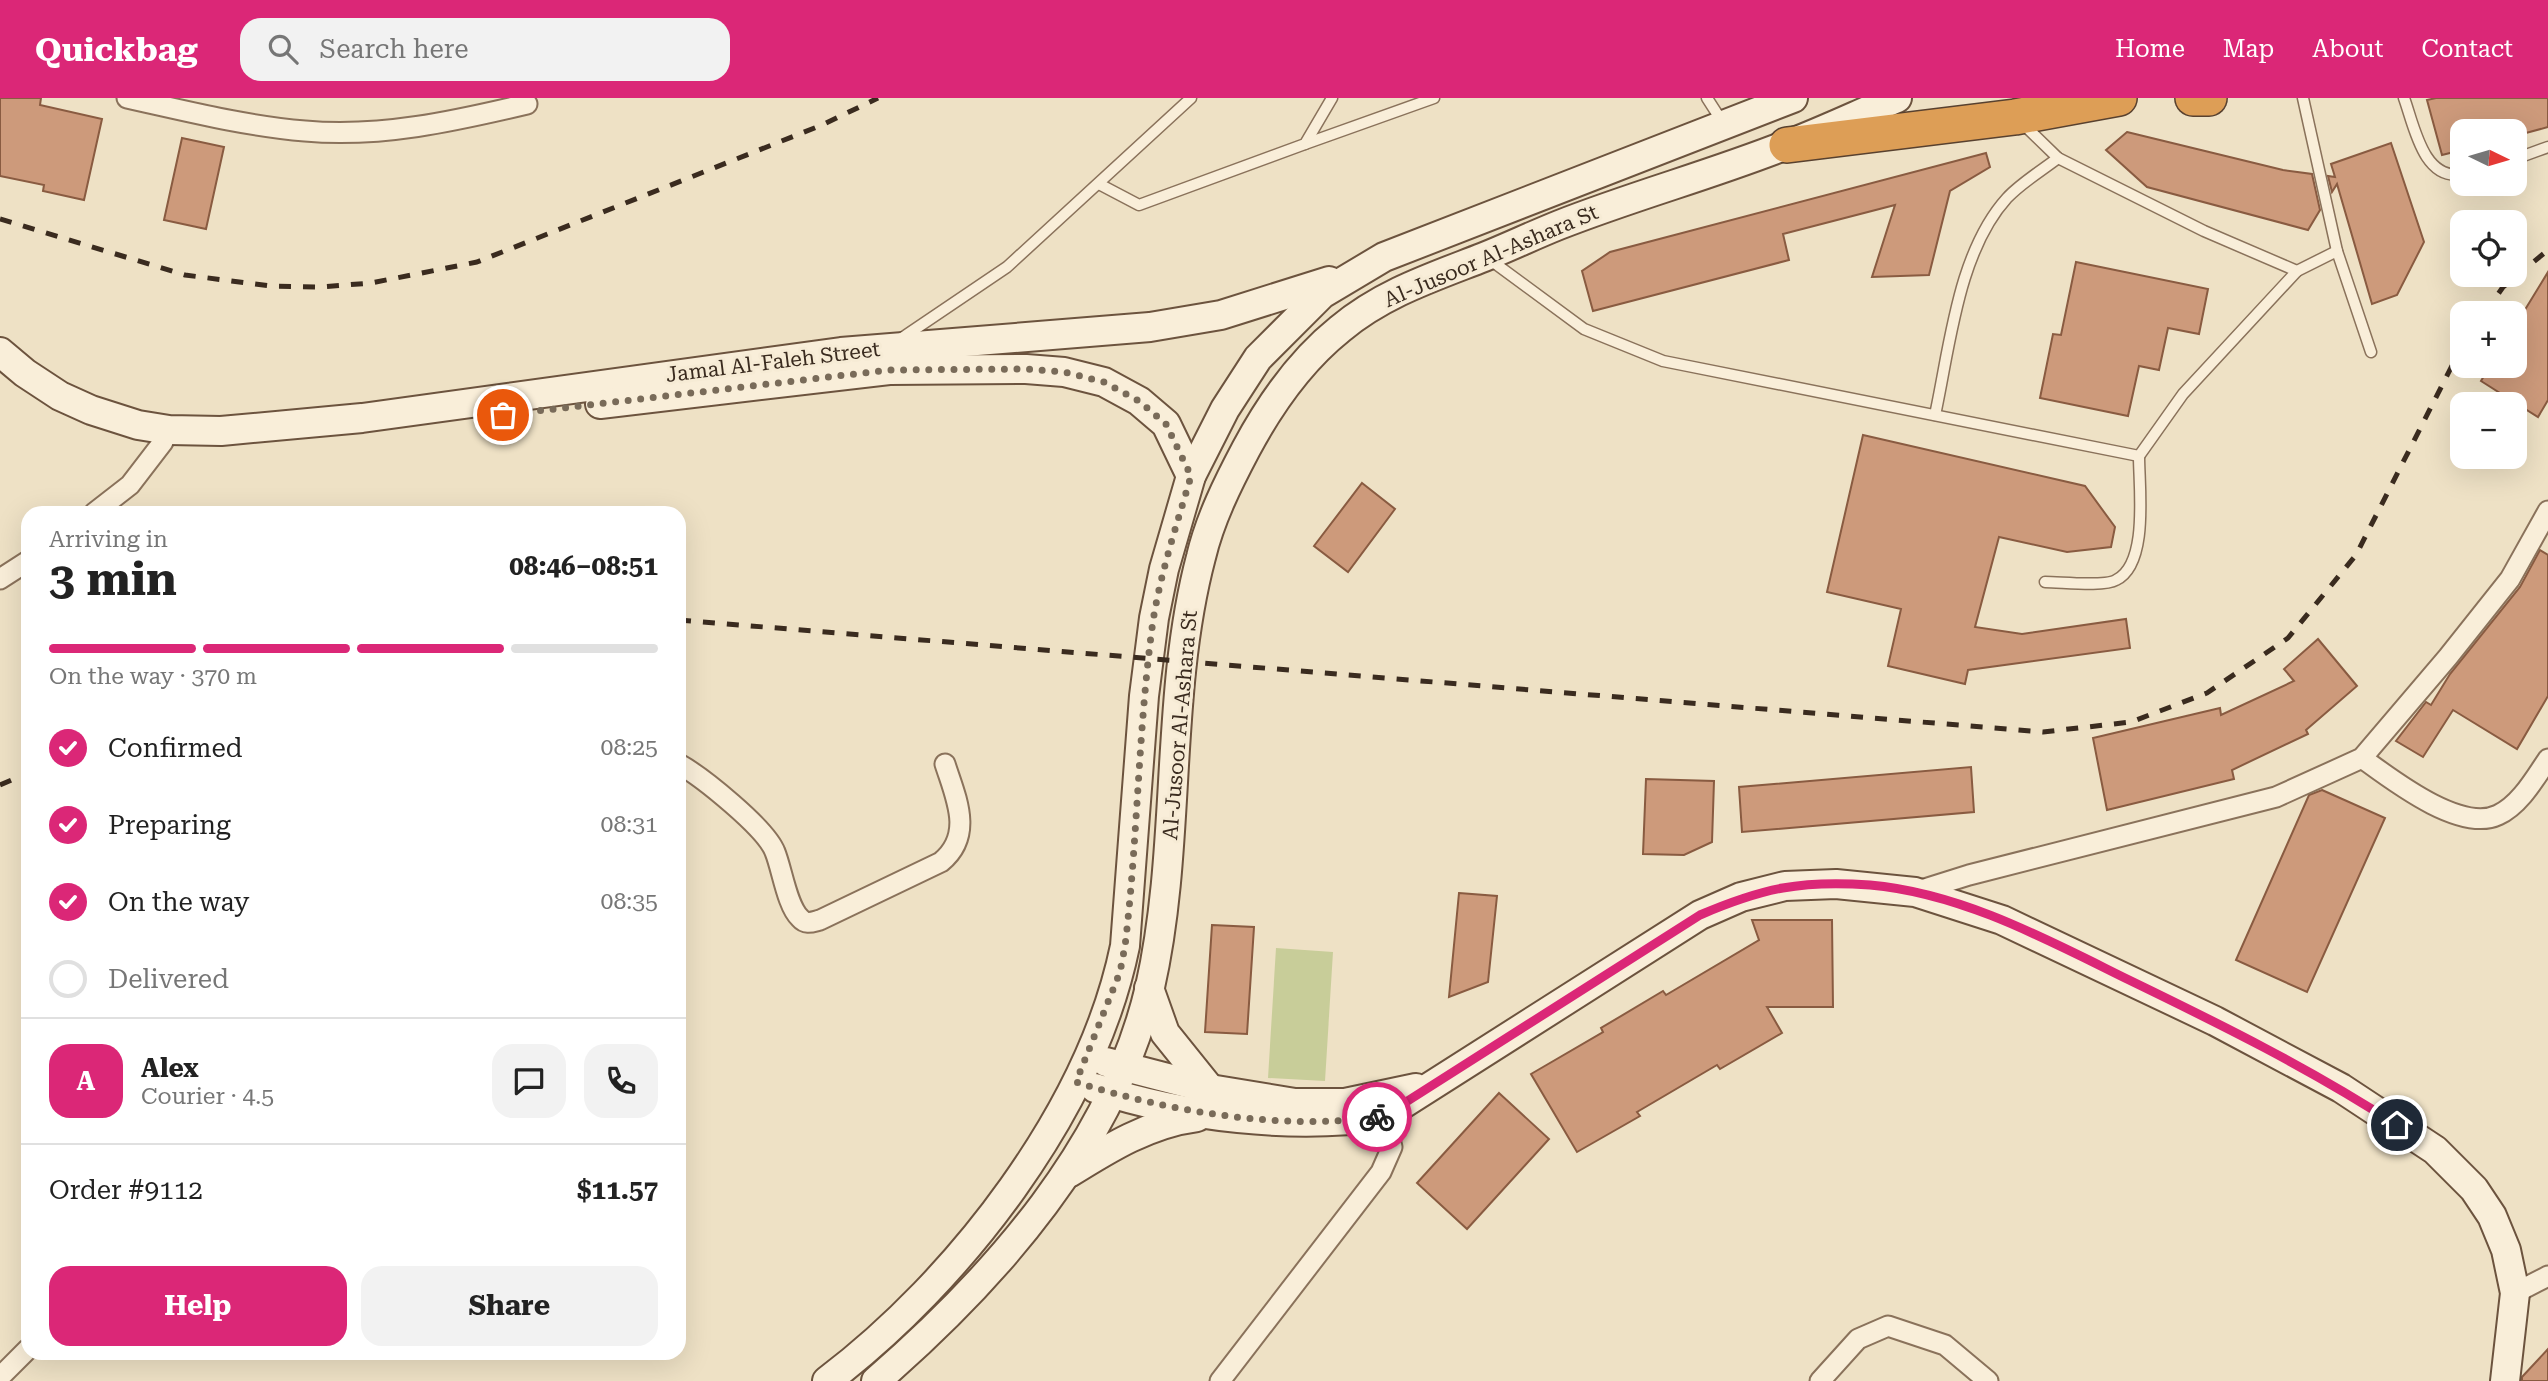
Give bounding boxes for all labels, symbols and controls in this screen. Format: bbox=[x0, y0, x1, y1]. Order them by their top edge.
search box bbox=[240, 18, 730, 81]
text: Quickbag bbox=[35, 30, 198, 69]
icon: search bbox=[264, 30, 302, 68]
text: Search here bbox=[320, 34, 469, 64]
text: Home bbox=[2115, 35, 2185, 63]
text: Map bbox=[2223, 35, 2274, 63]
text: About bbox=[2312, 35, 2383, 63]
text: Contact bbox=[2421, 35, 2513, 63]
north arrow bbox=[2450, 119, 2527, 196]
map controls bbox=[2450, 119, 2527, 469]
street label: Al-Jusoor Al-Ashara St bbox=[1380, 200, 1602, 312]
button: locate bbox=[2450, 210, 2527, 287]
button: + bbox=[2450, 301, 2527, 378]
street label: Jamal Al-Faleh Street bbox=[665, 337, 882, 387]
pin bbox=[473, 385, 533, 445]
button: − bbox=[2450, 392, 2527, 469]
icon: bag bbox=[484, 396, 522, 434]
text: Arriving in bbox=[49, 526, 168, 553]
text: 08:46–08:51 bbox=[509, 551, 658, 581]
text: 3 min bbox=[49, 552, 177, 606]
street label: Al-Jusoor Al-Ashara St bbox=[1158, 609, 1202, 841]
text: On the way · 370 m bbox=[49, 663, 257, 690]
icon: check bbox=[49, 729, 87, 767]
text: Confirmed bbox=[108, 733, 243, 763]
text: 08:25 bbox=[601, 734, 658, 761]
icon: check bbox=[49, 806, 87, 844]
text: Preparing bbox=[108, 810, 231, 840]
text: 08:31 bbox=[601, 811, 658, 838]
icon: check bbox=[49, 883, 87, 921]
text: On the way bbox=[108, 887, 249, 917]
text: 08:35 bbox=[601, 888, 658, 915]
text: Delivered bbox=[108, 964, 229, 994]
button: chat bbox=[492, 1044, 566, 1118]
button: phone bbox=[584, 1044, 658, 1118]
text: Alex bbox=[141, 1053, 199, 1083]
text: A bbox=[77, 1066, 95, 1096]
courier bbox=[1342, 1082, 1412, 1152]
text: Courier · 4.5 bbox=[141, 1083, 274, 1110]
pin bbox=[2367, 1095, 2427, 1155]
icon: bike bbox=[1358, 1098, 1396, 1136]
icon: home bbox=[2378, 1106, 2416, 1144]
text: Order #9112 bbox=[49, 1175, 203, 1205]
text: $11.57 bbox=[577, 1175, 658, 1205]
button: Help bbox=[49, 1266, 347, 1346]
button: Share bbox=[361, 1266, 658, 1346]

